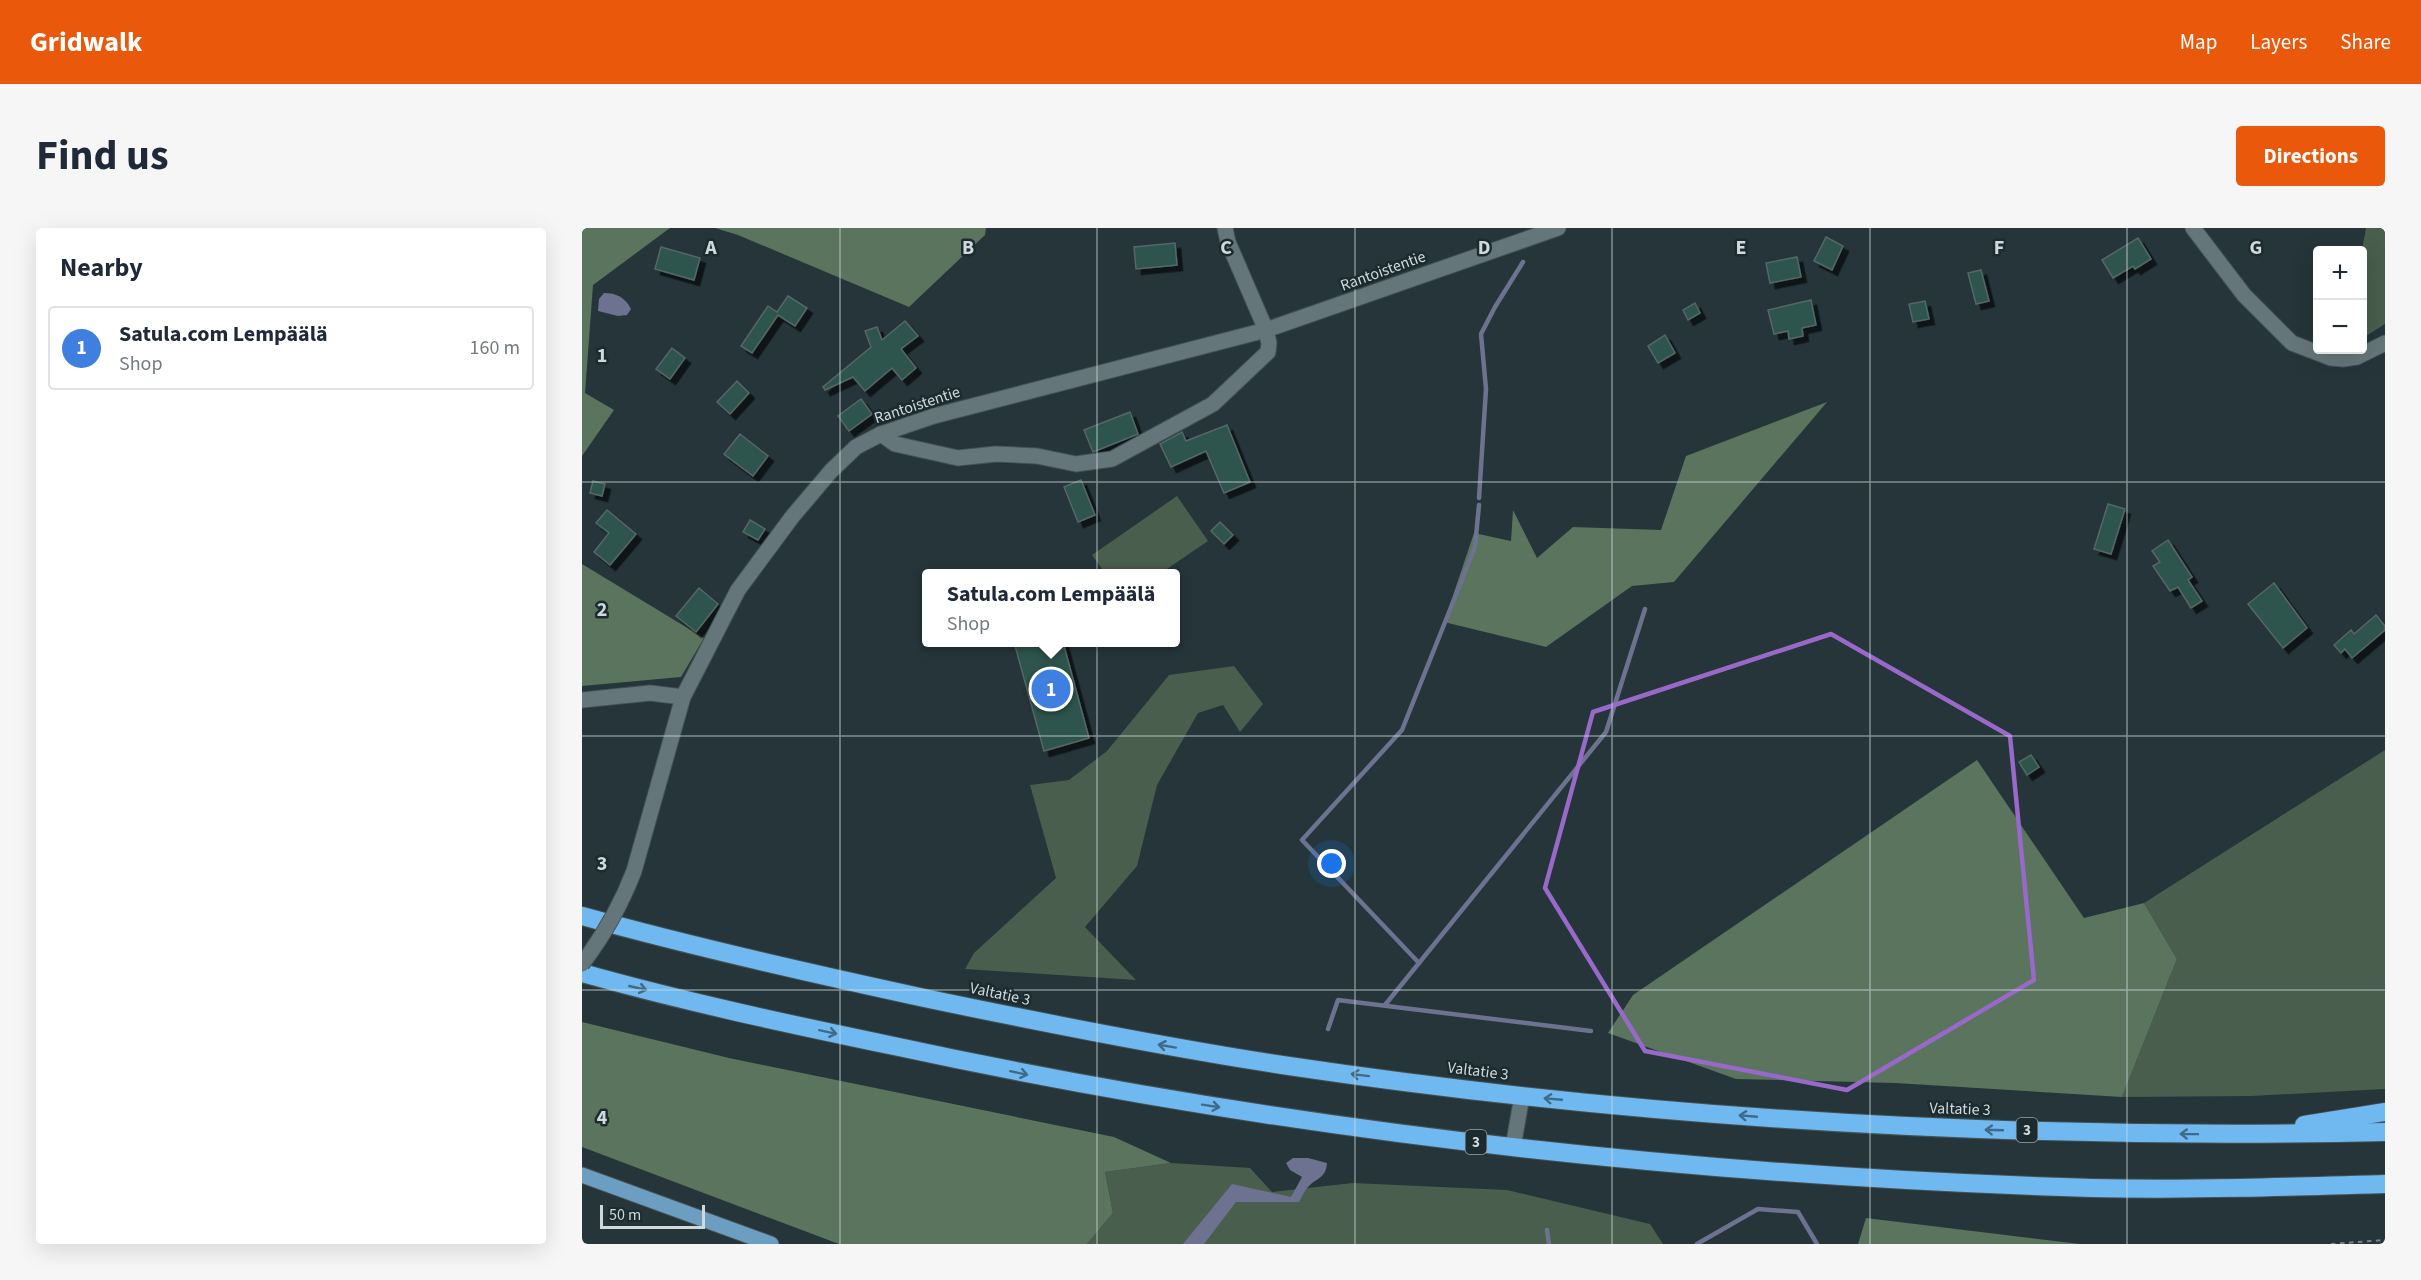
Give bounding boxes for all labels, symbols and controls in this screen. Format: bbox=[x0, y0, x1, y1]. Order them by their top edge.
text: Gridwalk bbox=[30, 22, 142, 62]
text: Map bbox=[2180, 27, 2217, 57]
text: Layers bbox=[2250, 27, 2307, 57]
text: Share bbox=[2340, 27, 2391, 57]
text: Find us bbox=[36, 126, 169, 186]
button: Directions bbox=[2236, 126, 2385, 186]
text: A bbox=[704, 234, 717, 262]
text: B bbox=[962, 234, 974, 262]
text: C bbox=[1220, 234, 1232, 262]
text: D bbox=[1478, 234, 1490, 262]
text: E bbox=[1736, 234, 1746, 262]
text: F bbox=[1994, 234, 2004, 262]
text: G bbox=[2250, 234, 2262, 262]
street label: Rantoistentie bbox=[1337, 245, 1429, 297]
map controls bbox=[2313, 246, 2367, 354]
button: + bbox=[2313, 246, 2367, 300]
text: Nearby bbox=[60, 249, 143, 286]
button: − bbox=[2313, 300, 2367, 354]
text: Satula.com Lempäälä bbox=[119, 318, 328, 350]
text: 1 bbox=[76, 334, 87, 362]
text: 160 m bbox=[470, 334, 520, 362]
text: 1 bbox=[597, 342, 607, 370]
text: Shop bbox=[119, 350, 163, 378]
street label: Rantoistentie bbox=[871, 381, 963, 429]
popup bbox=[922, 569, 1180, 647]
text: Satula.com Lempäälä bbox=[947, 578, 1155, 610]
text: 2 bbox=[597, 596, 607, 624]
text: Shop bbox=[947, 610, 990, 638]
pin: 1 bbox=[1032, 666, 1070, 712]
your location bbox=[1317, 849, 1346, 878]
text: 3 bbox=[597, 850, 607, 878]
street label: Valtatie 3 bbox=[968, 977, 1032, 1011]
one-way arrow bbox=[629, 983, 648, 995]
one-way arrow bbox=[819, 1027, 838, 1039]
one-way arrow bbox=[1158, 1040, 1177, 1051]
street label: Valtatie 3 bbox=[1446, 1056, 1510, 1086]
one-way arrow bbox=[1009, 1068, 1028, 1079]
one-way arrow bbox=[1350, 1070, 1370, 1081]
one-way arrow bbox=[1544, 1093, 1564, 1104]
street label: Valtatie 3 bbox=[1929, 1097, 1991, 1121]
one-way arrow bbox=[1201, 1100, 1221, 1111]
text: 4 bbox=[597, 1104, 608, 1132]
one-way arrow bbox=[1738, 1110, 1758, 1121]
road number: 3 bbox=[2016, 1118, 2038, 1142]
one-way arrow bbox=[1985, 1124, 2005, 1135]
one-way arrow bbox=[2180, 1128, 2200, 1140]
road number: 3 bbox=[1466, 1130, 1486, 1154]
scale bar bbox=[600, 1202, 705, 1230]
text: 50 m bbox=[609, 1204, 641, 1226]

